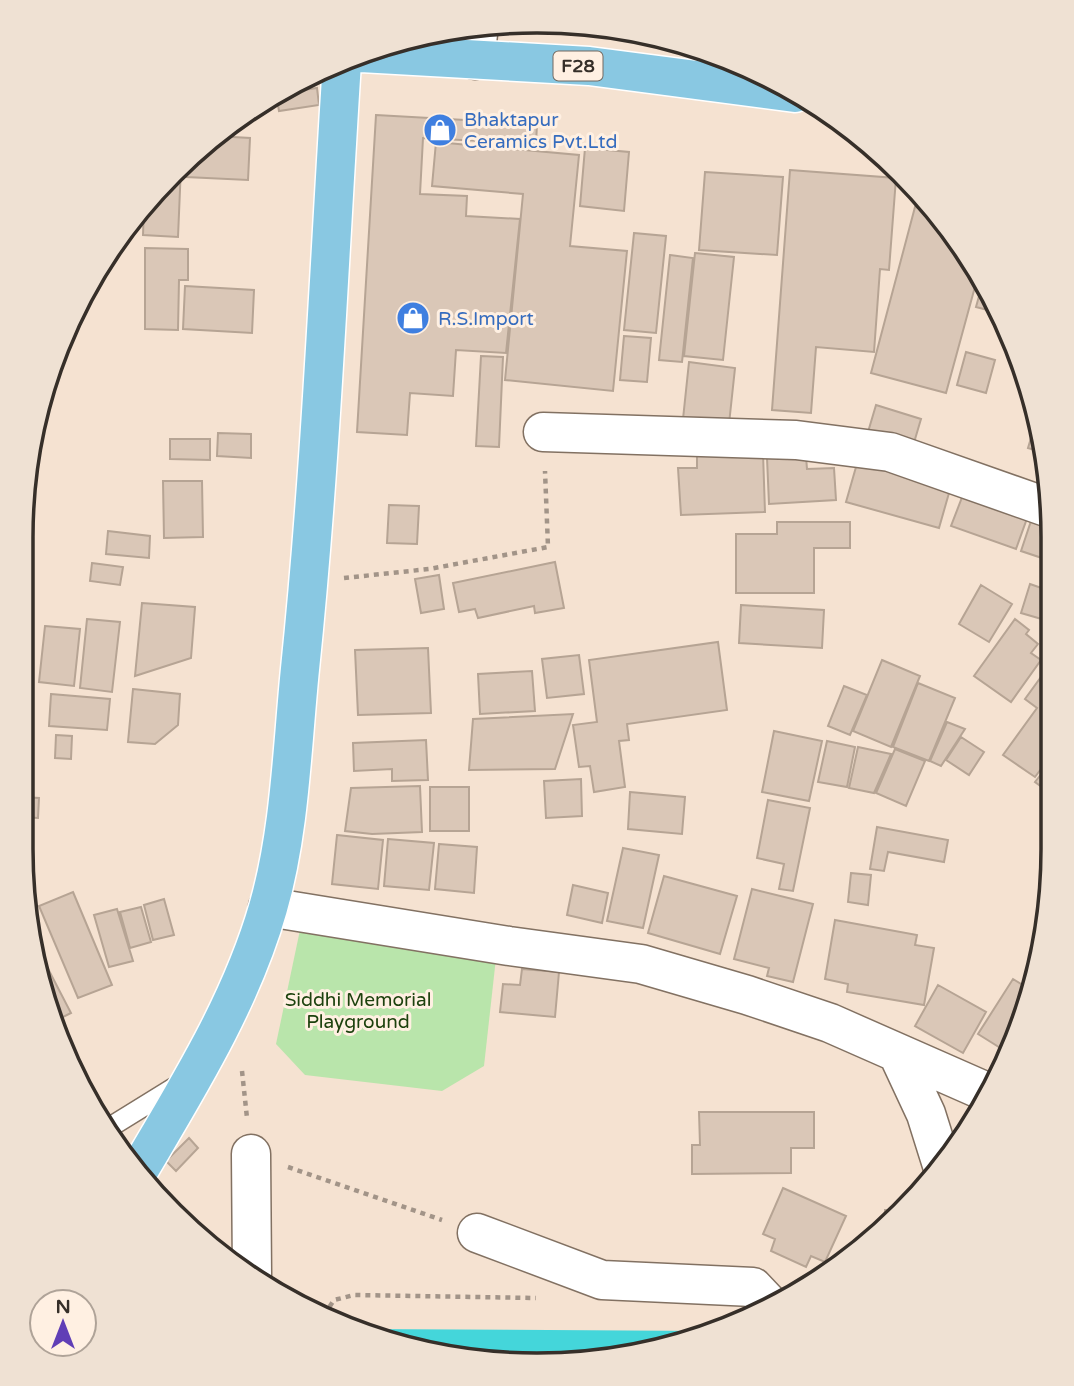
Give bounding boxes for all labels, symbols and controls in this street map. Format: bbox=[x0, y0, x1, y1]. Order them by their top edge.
road number: F28 bbox=[554, 52, 602, 80]
place label: Bhaktapur Ceramics Pvt.Ltd bbox=[464, 109, 617, 153]
shop icon: Bhaktapur Ceramics Pvt.Ltd bbox=[421, 111, 459, 149]
shop icon: R.S.Import bbox=[394, 299, 432, 337]
place label: R.S.Import bbox=[438, 308, 534, 330]
park label: Siddhi Memorial Playground bbox=[285, 989, 431, 1033]
north arrow bbox=[28, 1288, 98, 1358]
text: N bbox=[55, 1296, 71, 1318]

